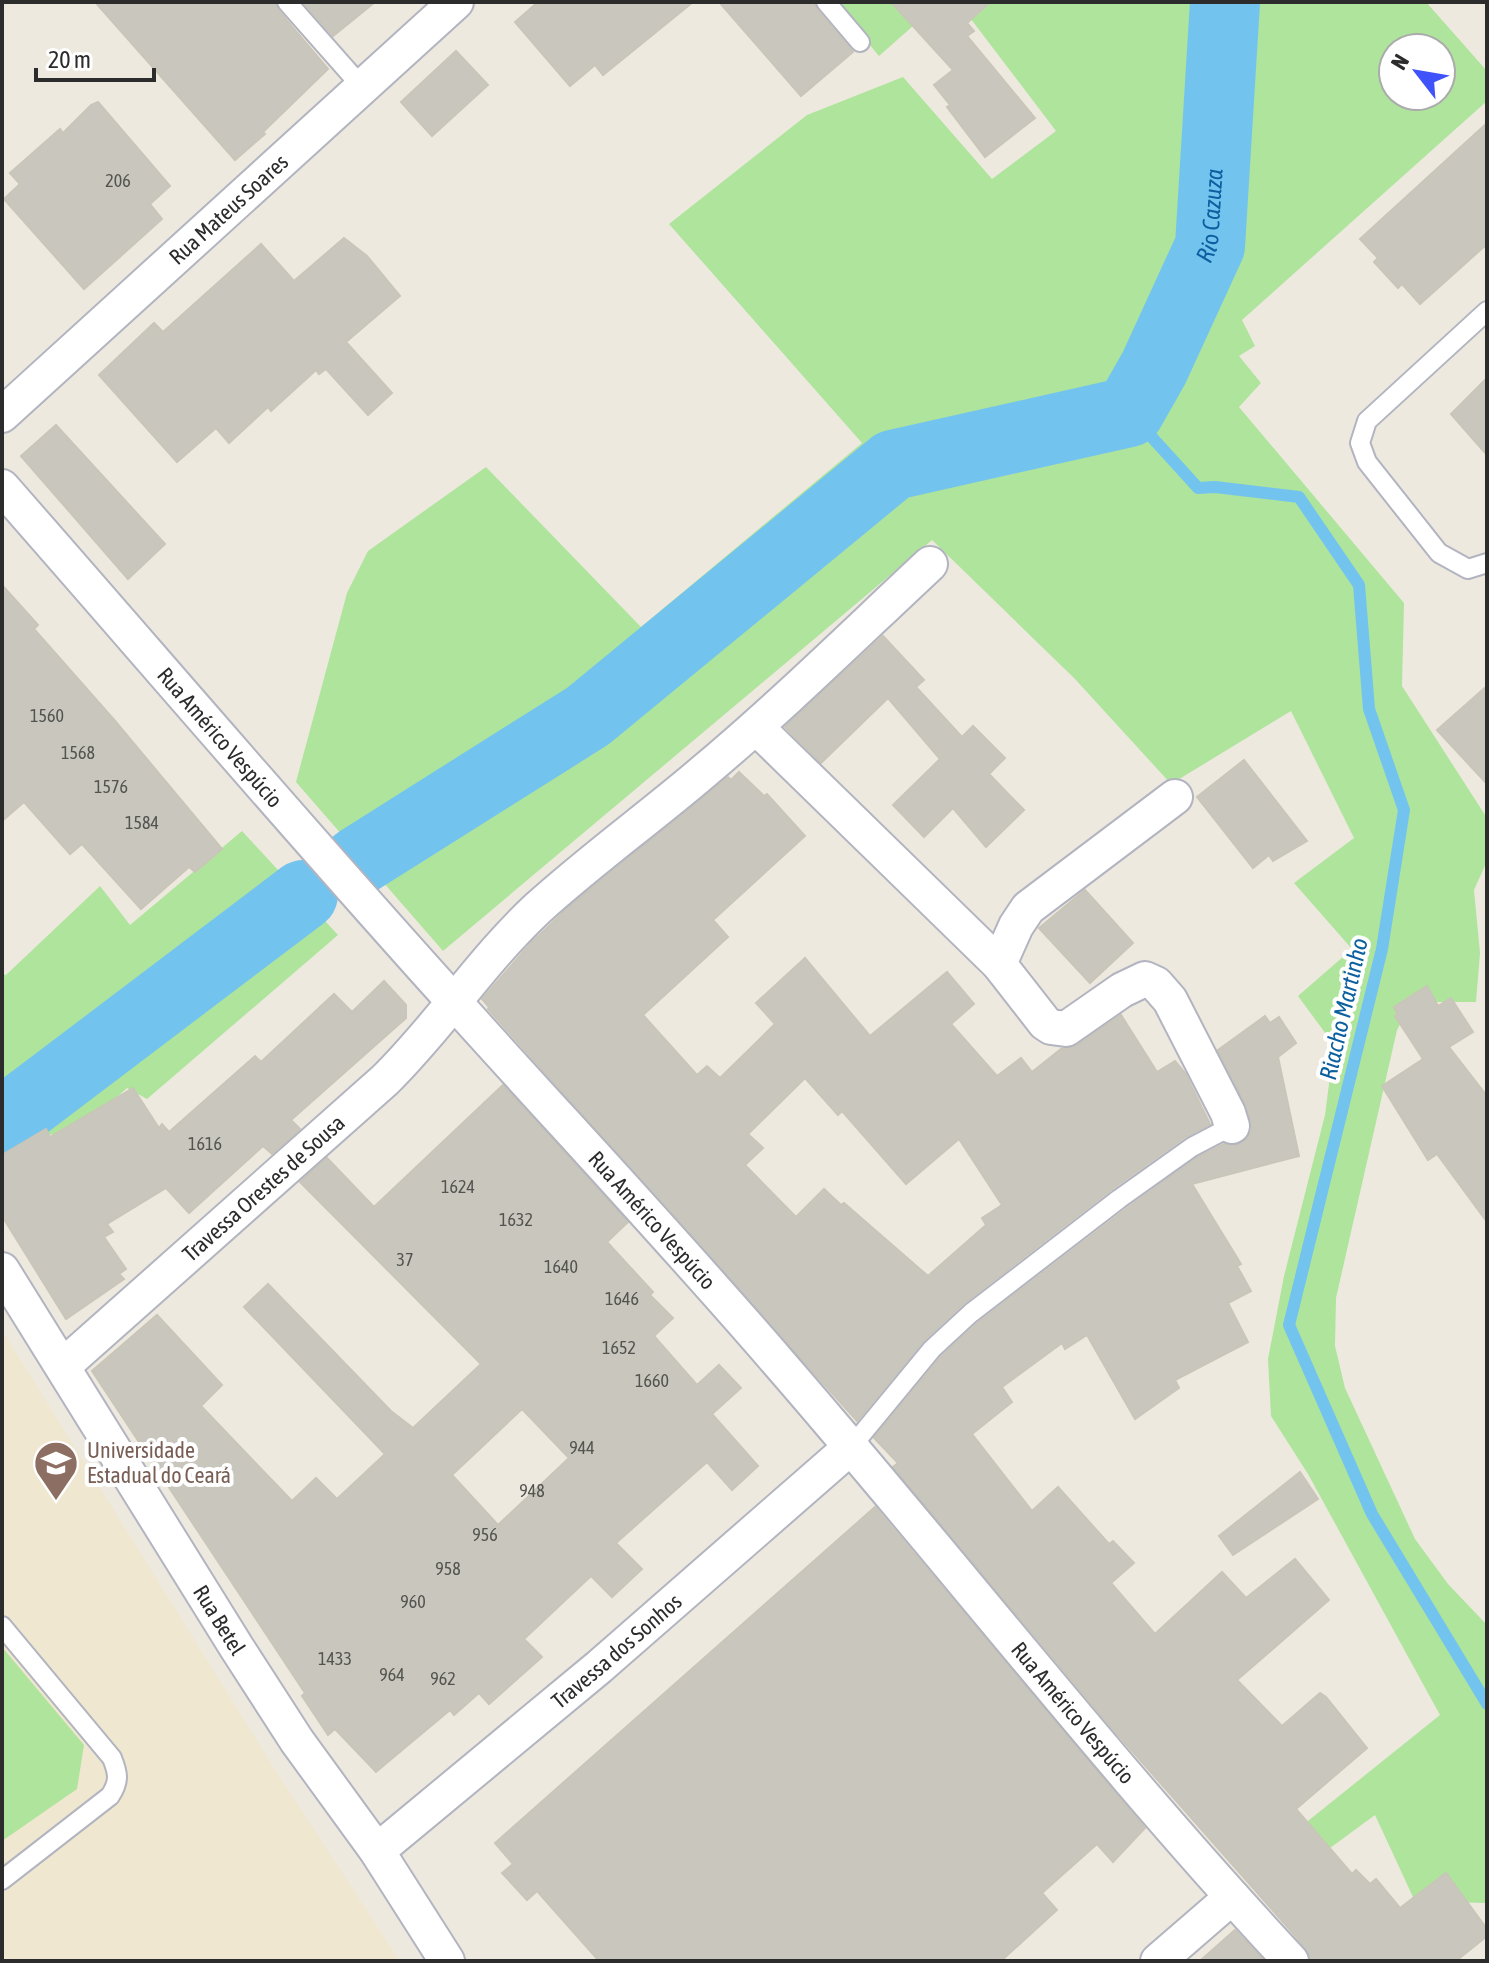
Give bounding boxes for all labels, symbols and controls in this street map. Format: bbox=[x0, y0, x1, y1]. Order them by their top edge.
scale bar bbox=[36, 32, 154, 82]
north arrow bbox=[1377, 32, 1457, 112]
text: 20 m bbox=[48, 46, 91, 73]
text: N bbox=[1385, 49, 1414, 74]
street label: Rua Mateus Soares bbox=[164, 148, 293, 270]
water label: Rio Cazuza bbox=[1190, 168, 1228, 266]
house number: 206 bbox=[105, 170, 131, 191]
street label: Rua Américo Vespúcio bbox=[152, 662, 288, 813]
house number: 1560 bbox=[30, 705, 64, 726]
house number: 1568 bbox=[61, 742, 95, 763]
house number: 1576 bbox=[94, 776, 128, 797]
house number: 1584 bbox=[125, 812, 159, 833]
water label: Riacho Martinho bbox=[1314, 935, 1373, 1082]
street label: Travessa Orestes de Sousa bbox=[177, 1109, 350, 1267]
house number: 1616 bbox=[188, 1133, 222, 1154]
street label: Rua Américo Vespúcio bbox=[583, 1146, 721, 1295]
house number: 1624 bbox=[441, 1176, 475, 1197]
house number: 1632 bbox=[499, 1209, 533, 1230]
house number: 37 bbox=[397, 1249, 413, 1270]
house number: 1640 bbox=[544, 1256, 578, 1277]
house number: 1646 bbox=[605, 1288, 639, 1309]
house number: 1652 bbox=[602, 1337, 636, 1358]
house number: 1660 bbox=[635, 1370, 669, 1391]
place label: Universidade Estadual do Ceará bbox=[87, 1437, 231, 1488]
house number: 944 bbox=[569, 1437, 595, 1458]
school or university icon: Universidade Estadual do Ceará bbox=[32, 1439, 80, 1502]
house number: 948 bbox=[519, 1480, 545, 1501]
house number: 956 bbox=[472, 1524, 498, 1545]
house number: 958 bbox=[435, 1558, 461, 1579]
street label: Rua Betel bbox=[188, 1580, 251, 1660]
street label: Travessa dos Sonhos bbox=[546, 1588, 687, 1714]
house number: 960 bbox=[400, 1591, 426, 1612]
street label: Rua Américo Vespúcio bbox=[1006, 1637, 1140, 1789]
house number: 1433 bbox=[318, 1648, 352, 1669]
house number: 964 bbox=[379, 1664, 405, 1685]
house number: 962 bbox=[430, 1668, 456, 1689]

